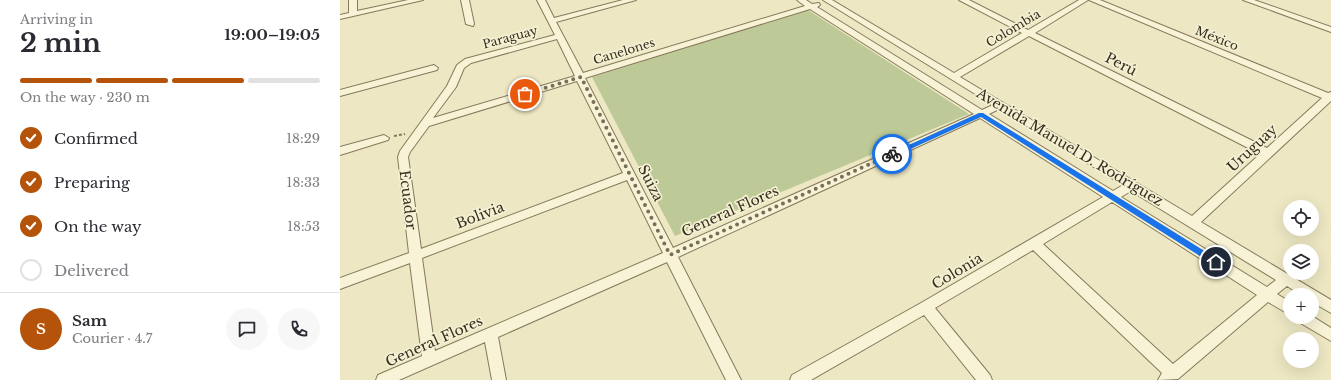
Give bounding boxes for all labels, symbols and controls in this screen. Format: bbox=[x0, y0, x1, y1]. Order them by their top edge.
street label: Colombia bbox=[983, 6, 1043, 50]
text: Arriving in bbox=[20, 11, 93, 28]
street label: Paraguay bbox=[481, 22, 540, 52]
street label: México bbox=[1193, 23, 1241, 53]
text: 19:00–19:05 bbox=[224, 25, 320, 44]
text: 2 min bbox=[20, 27, 101, 59]
street label: Canelones bbox=[591, 35, 657, 67]
street label: Perú bbox=[1102, 48, 1140, 80]
pin bbox=[508, 77, 542, 111]
icon: bag bbox=[514, 83, 536, 105]
street label: Avenida Manuel D. Rodríguez bbox=[972, 83, 1167, 210]
text: On the way · 230 m bbox=[20, 89, 150, 106]
street label: Uruguay bbox=[1223, 120, 1281, 176]
icon: check bbox=[20, 127, 42, 149]
text: Confirmed bbox=[54, 129, 138, 148]
text: 18:29 bbox=[286, 130, 320, 147]
courier bbox=[872, 134, 912, 174]
icon: bike bbox=[881, 143, 903, 165]
street label: Suiza bbox=[634, 162, 668, 205]
street label: Ecuador bbox=[395, 169, 421, 231]
icon: check bbox=[20, 171, 42, 193]
text: Preparing bbox=[54, 173, 130, 192]
text: 18:33 bbox=[287, 174, 320, 191]
street label: General Flores bbox=[678, 181, 782, 241]
street label: Bolivia bbox=[453, 198, 507, 232]
map controls bbox=[1283, 200, 1319, 368]
button: locate bbox=[1283, 200, 1319, 236]
icon: check bbox=[20, 215, 42, 237]
text: On the way bbox=[54, 217, 142, 236]
text: 18:53 bbox=[287, 218, 320, 235]
button: layers bbox=[1283, 244, 1319, 280]
pin bbox=[1199, 245, 1233, 279]
street label: Colonia bbox=[928, 249, 986, 293]
icon: home bbox=[1205, 251, 1227, 273]
text: Delivered bbox=[54, 261, 129, 280]
button: + bbox=[1283, 288, 1319, 324]
button: chat bbox=[226, 308, 268, 350]
button: phone bbox=[278, 308, 320, 350]
text: Sam bbox=[72, 311, 107, 330]
street label: General Flores bbox=[382, 311, 486, 371]
text: S bbox=[36, 319, 46, 338]
text: Courier · 4.7 bbox=[72, 330, 152, 347]
button: − bbox=[1283, 332, 1319, 368]

